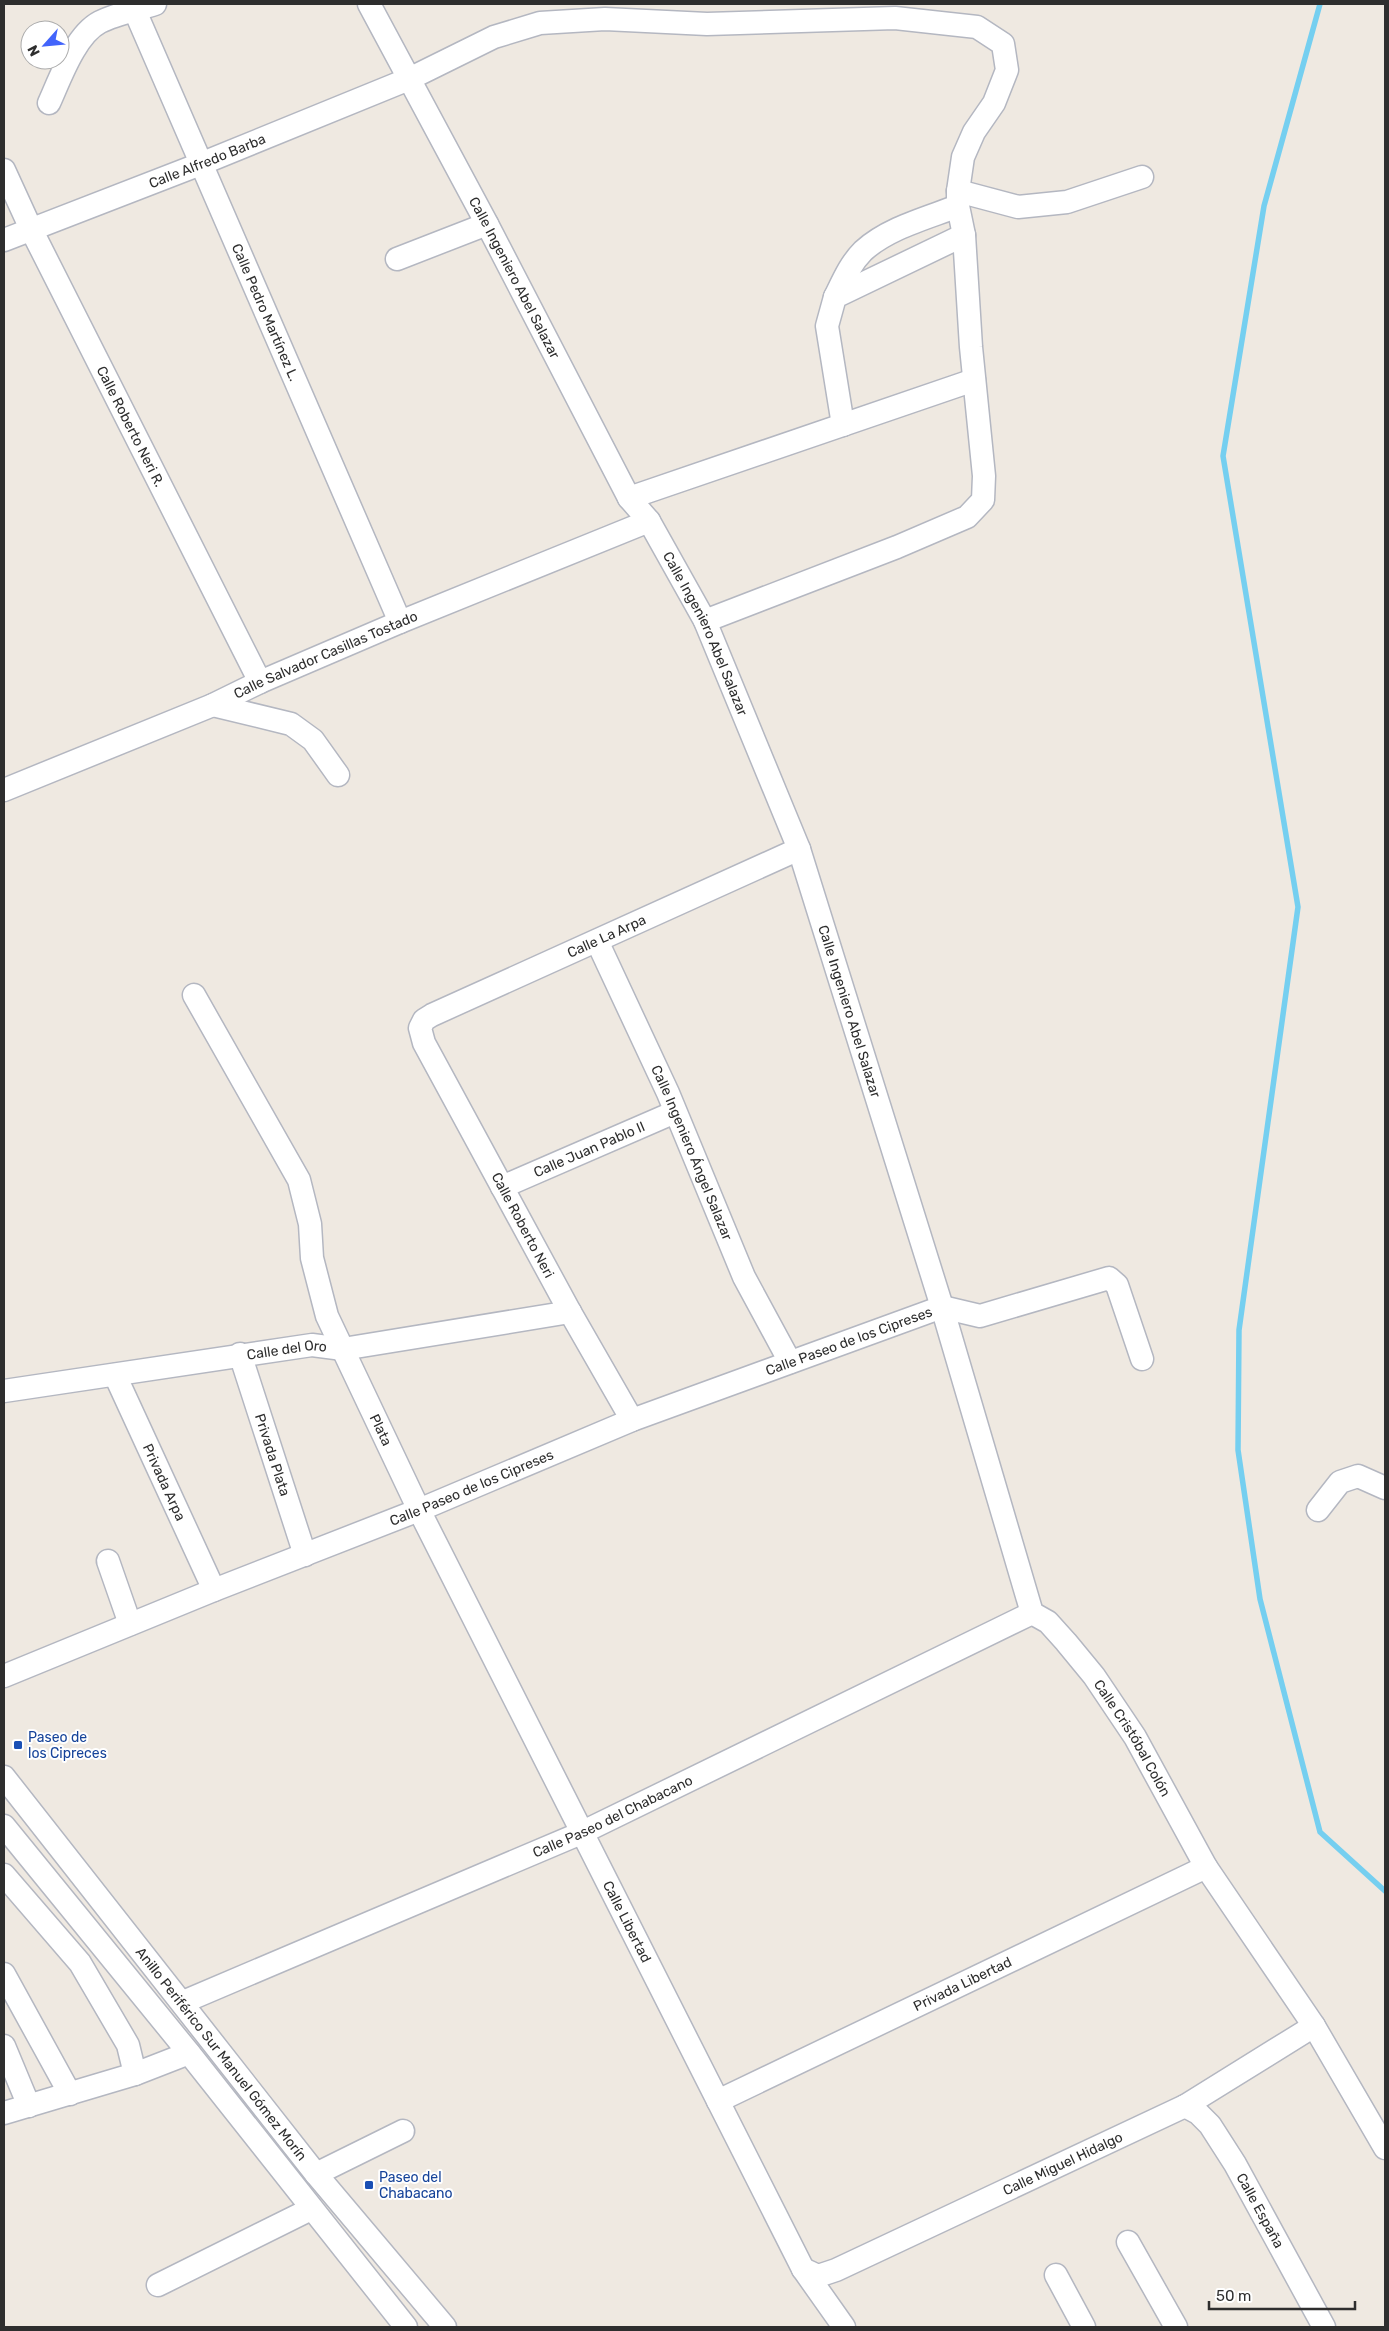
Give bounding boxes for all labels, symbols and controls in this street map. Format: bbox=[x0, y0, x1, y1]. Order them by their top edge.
north arrow bbox=[20, 20, 70, 70]
text: N bbox=[24, 42, 44, 59]
street label: Calle Alfredo Barba bbox=[146, 130, 268, 192]
street label: Calle Ingeniero Abel Salazar bbox=[465, 194, 564, 362]
street label: Calle Pedro Martínez L. bbox=[228, 241, 303, 384]
street label: Calle Roberto Neri R. bbox=[93, 363, 168, 490]
street label: Calle Ingeniero Abel Salazar bbox=[659, 549, 751, 719]
street label: Calle Salvador Casillas Tostado bbox=[231, 608, 420, 703]
street label: Calle La Arpa bbox=[565, 911, 649, 962]
street label: Calle Ingeniero Abel Salazar bbox=[814, 923, 884, 1100]
street label: Calle Ingeniero Ángel Salazar bbox=[647, 1062, 736, 1243]
street label: Calle Juan Pablo II bbox=[531, 1118, 648, 1181]
street label: Calle Roberto Neri bbox=[488, 1170, 558, 1281]
street label: Calle Paseo de los Cipreses bbox=[763, 1303, 935, 1380]
street label: Calle del Oro bbox=[246, 1337, 328, 1364]
street label: Plata bbox=[366, 1411, 395, 1449]
street label: Privada Plata bbox=[251, 1412, 293, 1498]
street label: Privada Arpa bbox=[139, 1441, 189, 1524]
street label: Calle Paseo de los Cipreses bbox=[387, 1446, 556, 1530]
street label: Calle Cristóbal Colón bbox=[1090, 1676, 1174, 1800]
place label: Paseo de los Cipreces bbox=[28, 1729, 107, 1762]
marker: Paseo de los Cipreces bbox=[12, 1739, 24, 1751]
street label: Calle Paseo del Chabacano bbox=[530, 1772, 696, 1862]
street label: Calle Libertad bbox=[599, 1878, 655, 1966]
street label: Anillo Periférico Sur Manuel Gómez Morín bbox=[132, 1944, 310, 2164]
street label: Privada Libertad bbox=[911, 1954, 1014, 2015]
street label: Calle Miguel Hidalgo bbox=[1000, 2128, 1126, 2199]
place label: Paseo del Chabacano bbox=[379, 2169, 453, 2202]
street label: Calle España bbox=[1233, 2170, 1287, 2251]
marker: Paseo del Chabacano bbox=[363, 2179, 375, 2191]
scale bar bbox=[1209, 2278, 1355, 2310]
text: 50 m bbox=[1216, 2287, 1251, 2305]

